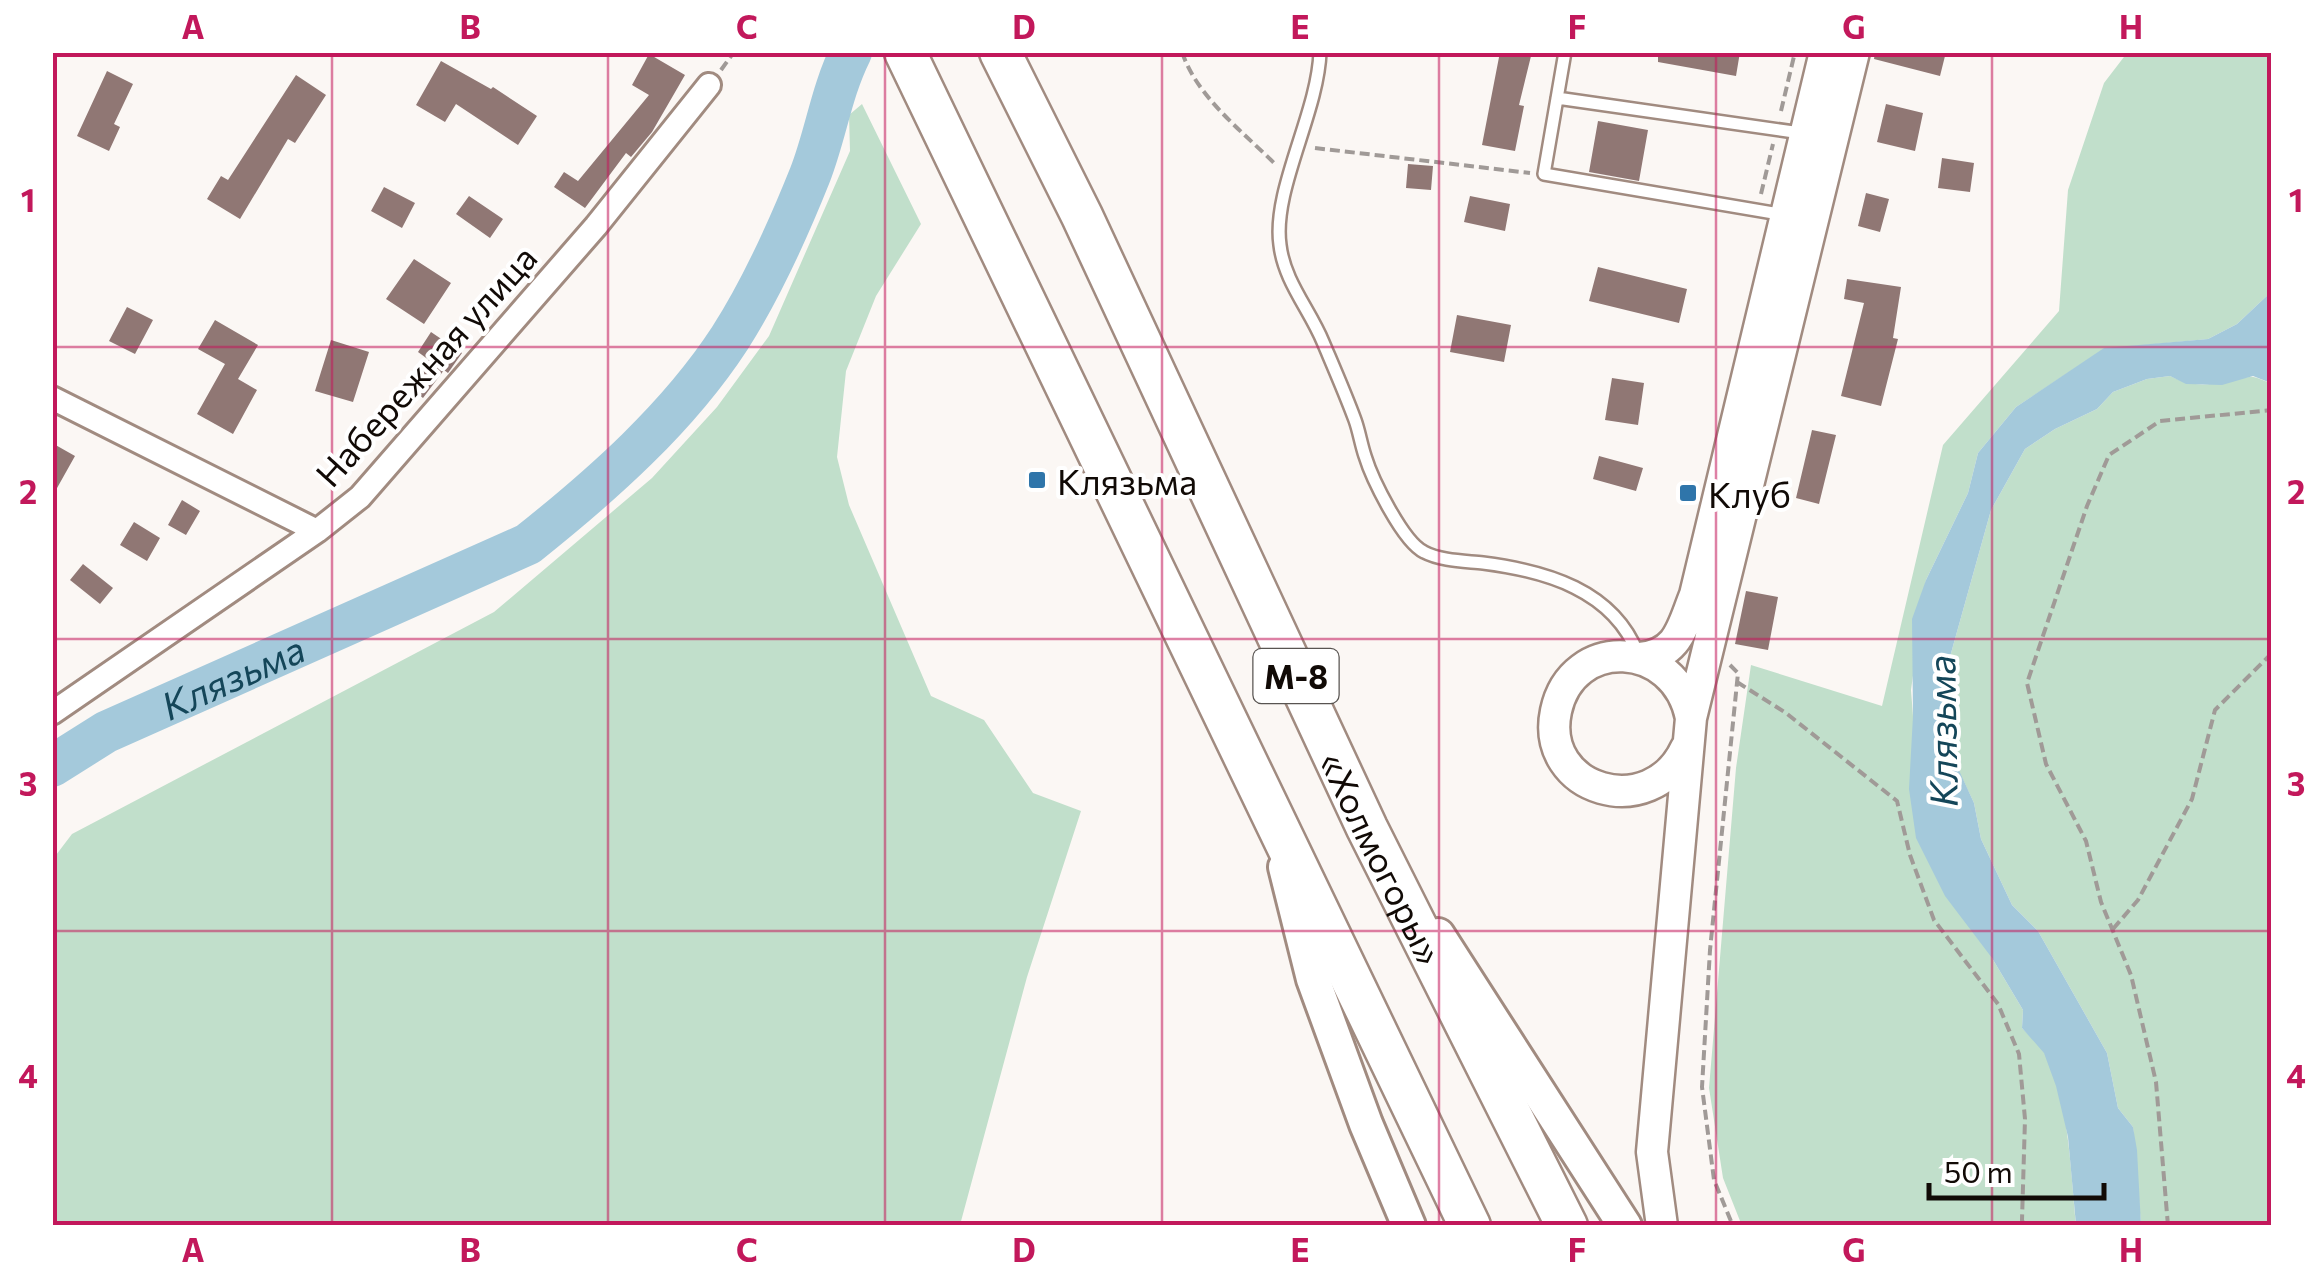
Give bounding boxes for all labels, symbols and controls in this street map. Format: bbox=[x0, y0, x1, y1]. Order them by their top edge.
text: A bbox=[182, 6, 205, 46]
text: B bbox=[459, 6, 481, 46]
text: C bbox=[736, 6, 758, 46]
text: D bbox=[1012, 6, 1036, 46]
text: E bbox=[1290, 6, 1310, 46]
text: F bbox=[1568, 6, 1586, 46]
text: G bbox=[1842, 6, 1866, 46]
text: H bbox=[2119, 6, 2143, 46]
text: 1 bbox=[21, 179, 35, 219]
text: 1 bbox=[2289, 179, 2303, 219]
street label: Набережная улица bbox=[305, 236, 545, 494]
place label: Клязьма bbox=[1057, 459, 1197, 502]
marker: Клязьма bbox=[1026, 469, 1048, 491]
text: 2 bbox=[19, 471, 37, 511]
text: 2 bbox=[2287, 471, 2305, 511]
place label: Клуб bbox=[1708, 472, 1791, 515]
marker: Клуб bbox=[1677, 482, 1699, 504]
water label: Клязьма bbox=[153, 623, 311, 728]
road number: М-8 bbox=[1254, 649, 1338, 703]
water label: Клязьма bbox=[1916, 655, 1966, 807]
street label: «Холмогоры» bbox=[1313, 745, 1453, 971]
text: 3 bbox=[19, 763, 37, 803]
text: 3 bbox=[2287, 763, 2305, 803]
text: 4 bbox=[18, 1055, 38, 1095]
text: 4 bbox=[2286, 1055, 2306, 1095]
scale bar bbox=[1929, 1138, 2104, 1200]
text: 50 m bbox=[1944, 1152, 2013, 1189]
text: A bbox=[182, 1229, 205, 1269]
text: B bbox=[459, 1229, 481, 1269]
text: C bbox=[736, 1229, 758, 1269]
text: D bbox=[1012, 1229, 1036, 1269]
text: E bbox=[1290, 1229, 1310, 1269]
text: F bbox=[1568, 1229, 1586, 1269]
text: G bbox=[1842, 1229, 1866, 1269]
text: H bbox=[2119, 1229, 2143, 1269]

